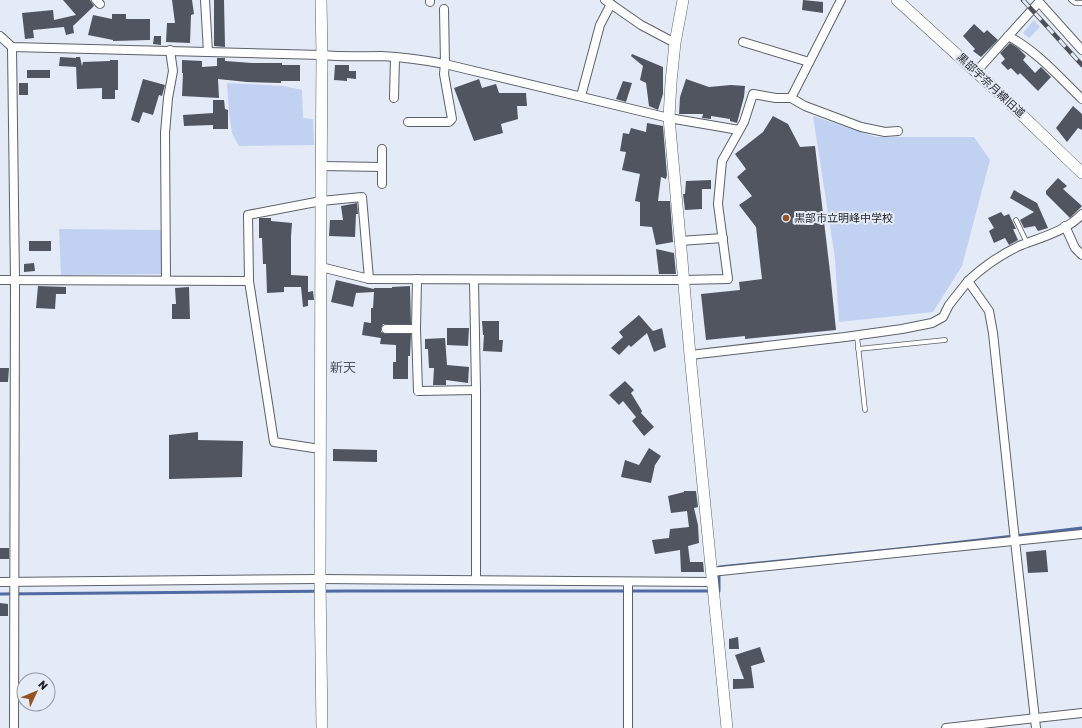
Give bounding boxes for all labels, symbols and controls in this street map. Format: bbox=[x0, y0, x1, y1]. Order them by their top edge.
street label: 黒部宇奈月線旧道 bbox=[954, 51, 1027, 120]
place label: 黒部市立明峰中学校 bbox=[794, 212, 893, 225]
marker: 黒部市立明峰中学校 bbox=[781, 213, 791, 223]
district label: 新天 bbox=[330, 360, 356, 375]
north arrow bbox=[16, 672, 56, 712]
text: N bbox=[35, 678, 50, 693]

